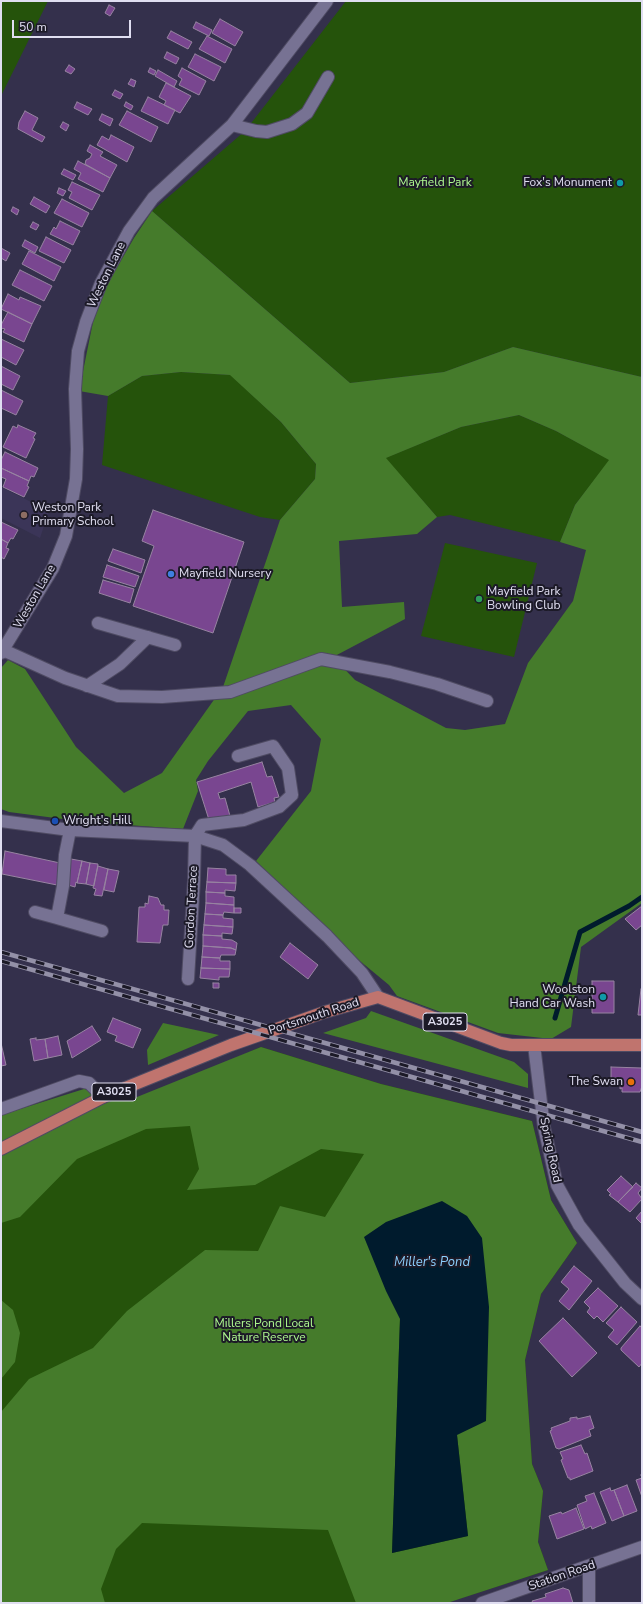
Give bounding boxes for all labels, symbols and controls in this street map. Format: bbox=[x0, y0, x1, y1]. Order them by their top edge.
scale bar bbox=[14, 12, 133, 38]
text: 50 m bbox=[19, 19, 47, 35]
park label: Mayfield Park bbox=[398, 176, 472, 190]
place label: Fox's Monument bbox=[523, 176, 612, 190]
marker: Fox's Monument bbox=[615, 178, 625, 188]
street label: Weston Lane bbox=[85, 240, 129, 310]
place label: Weston Park Primary School bbox=[32, 501, 114, 529]
marker: Weston Park Primary School bbox=[19, 510, 29, 520]
street label: Weston Lane bbox=[11, 562, 59, 632]
place label: Mayfield Nursery bbox=[179, 567, 271, 581]
marker: Mayfield Nursery bbox=[166, 569, 176, 579]
place label: Mayfield Park Bowling Club bbox=[487, 585, 560, 613]
marker: Mayfield Park Bowling Club bbox=[474, 594, 484, 604]
place label: Wright's Hill bbox=[63, 814, 131, 828]
marker: Wright's Hill bbox=[50, 816, 60, 826]
street label: Gordon Terrace bbox=[183, 865, 201, 949]
place label: Woolston Hand Car Wash bbox=[510, 983, 595, 1011]
marker: Woolston Hand Car Wash bbox=[598, 992, 608, 1002]
street label: Portsmouth Road bbox=[267, 996, 361, 1038]
road number: A3025 bbox=[423, 1013, 467, 1031]
place label: The Swan bbox=[569, 1075, 623, 1089]
marker: The Swan bbox=[626, 1077, 636, 1087]
road number: A3025 bbox=[92, 1083, 136, 1101]
street label: Spring Road bbox=[536, 1116, 564, 1184]
water label: Miller's Pond bbox=[394, 1255, 470, 1271]
park label: Millers Pond Local Nature Reserve bbox=[214, 1317, 314, 1345]
street label: Station Road bbox=[527, 1558, 597, 1594]

